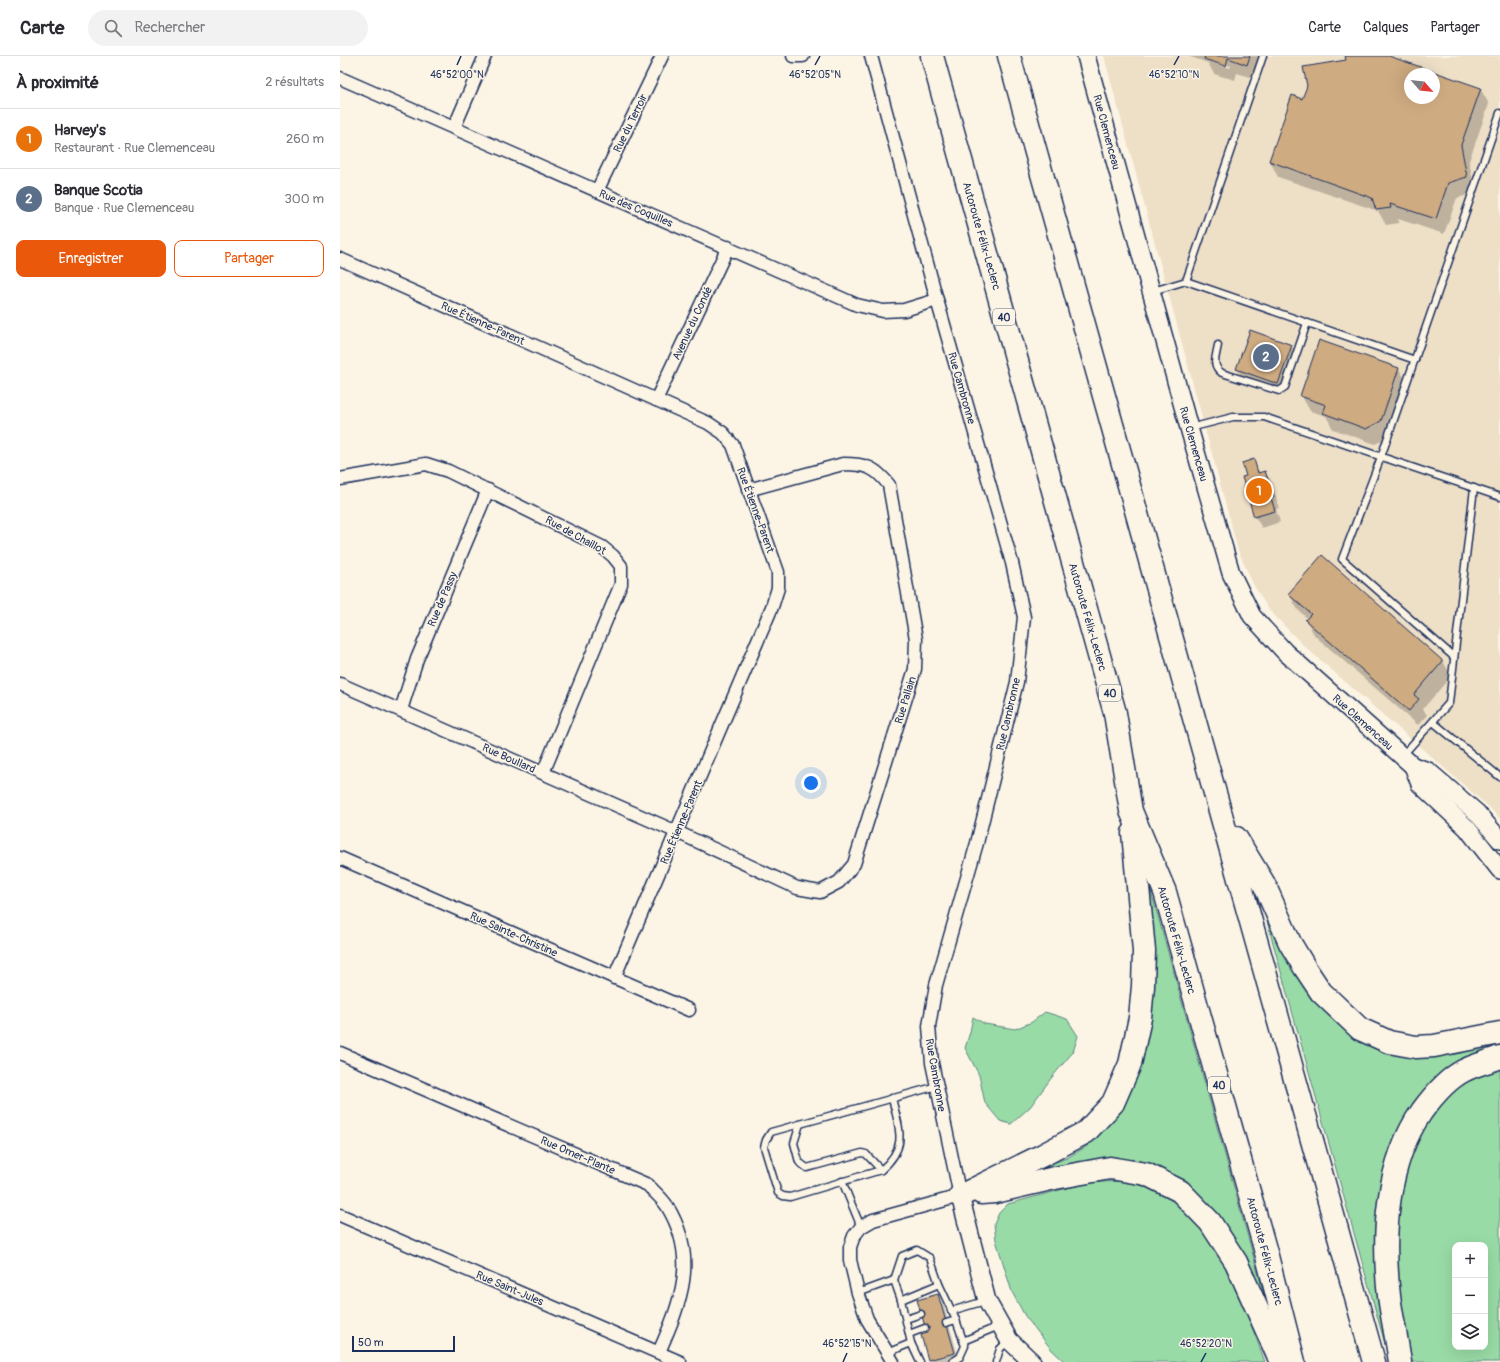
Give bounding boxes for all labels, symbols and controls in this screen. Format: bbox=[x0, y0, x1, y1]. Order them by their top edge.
search box bbox=[88, 10, 368, 46]
text: Carte bbox=[20, 16, 64, 40]
icon: search bbox=[102, 17, 124, 39]
text: Rechercher bbox=[134, 18, 205, 37]
text: Carte bbox=[1308, 19, 1341, 36]
text: Calques bbox=[1363, 19, 1408, 36]
text: Partager bbox=[1430, 19, 1480, 36]
north arrow bbox=[1404, 68, 1440, 104]
text: 46°52'00"N bbox=[430, 69, 484, 81]
text: 46°52'05"N bbox=[789, 69, 841, 81]
text: 46°52'10"N bbox=[1149, 69, 1200, 81]
text: À proximité bbox=[16, 72, 99, 93]
text: 2 résultats bbox=[265, 74, 324, 90]
street label: Rue du Terroir bbox=[611, 92, 650, 155]
street label: Rue Clemenceau bbox=[1090, 93, 1123, 171]
text: Harvey's bbox=[54, 121, 106, 140]
text: 1 bbox=[26, 131, 32, 147]
text: 260 m bbox=[286, 131, 324, 147]
text: Restaurant · Rue Clemenceau bbox=[54, 140, 215, 156]
text: Banque Scotia bbox=[54, 181, 143, 200]
street label: Autoroute Félix-Leclerc bbox=[960, 181, 1003, 292]
street label: Rue des Coquilles bbox=[597, 187, 675, 230]
text: 2 bbox=[25, 191, 33, 207]
text: 300 m bbox=[285, 191, 324, 207]
text: Banque · Rue Clemenceau bbox=[54, 200, 194, 216]
button: Enregistrer bbox=[16, 240, 166, 277]
button: Partager bbox=[174, 240, 324, 277]
street label: Avenue du Condé bbox=[670, 284, 715, 362]
street label: Rue Étienne-Parent bbox=[439, 299, 527, 348]
road number: 40 bbox=[993, 309, 1015, 325]
pin: 2 bbox=[1253, 342, 1279, 372]
street label: Rue Cambronne bbox=[945, 351, 978, 426]
street label: Rue Clemenceau bbox=[1177, 405, 1210, 483]
street label: Rue Étienne-Parent bbox=[734, 466, 777, 555]
pin: 1 bbox=[1246, 476, 1272, 506]
street label: Rue de Chaillot bbox=[543, 513, 609, 558]
street label: Autoroute Félix-Leclerc bbox=[1066, 562, 1109, 673]
street label: Rue de Passy bbox=[425, 570, 460, 629]
street label: Rue Pallain bbox=[892, 675, 919, 725]
street label: Rue Cambronne bbox=[994, 676, 1023, 752]
road number: 40 bbox=[1099, 685, 1121, 701]
street label: Rue Clemenceau bbox=[1330, 692, 1396, 753]
street label: Rue Boullard bbox=[480, 741, 537, 776]
your location bbox=[801, 773, 821, 793]
street label: Rue Étienne-Parent bbox=[658, 778, 705, 866]
street label: Autoroute Félix-Leclerc bbox=[1155, 885, 1198, 996]
street label: Rue Sainte-Christine bbox=[468, 909, 560, 960]
street label: Rue Cambronne bbox=[923, 1037, 948, 1113]
road number: 40 bbox=[1208, 1077, 1230, 1093]
street label: Rue Omer-Plante bbox=[539, 1134, 618, 1177]
street label: Autoroute Félix-Leclerc bbox=[1244, 1195, 1285, 1307]
map controls bbox=[1452, 1242, 1488, 1350]
button: + bbox=[1452, 1242, 1488, 1278]
street label: Rue Saint-Jules bbox=[474, 1268, 546, 1309]
button: − bbox=[1452, 1278, 1488, 1314]
button: layers bbox=[1452, 1314, 1488, 1350]
scale bar bbox=[352, 1334, 455, 1353]
text: 50 m bbox=[358, 1336, 384, 1349]
text: 46°52'15"N bbox=[822, 1338, 872, 1350]
text: 46°52'20"N bbox=[1180, 1338, 1232, 1350]

